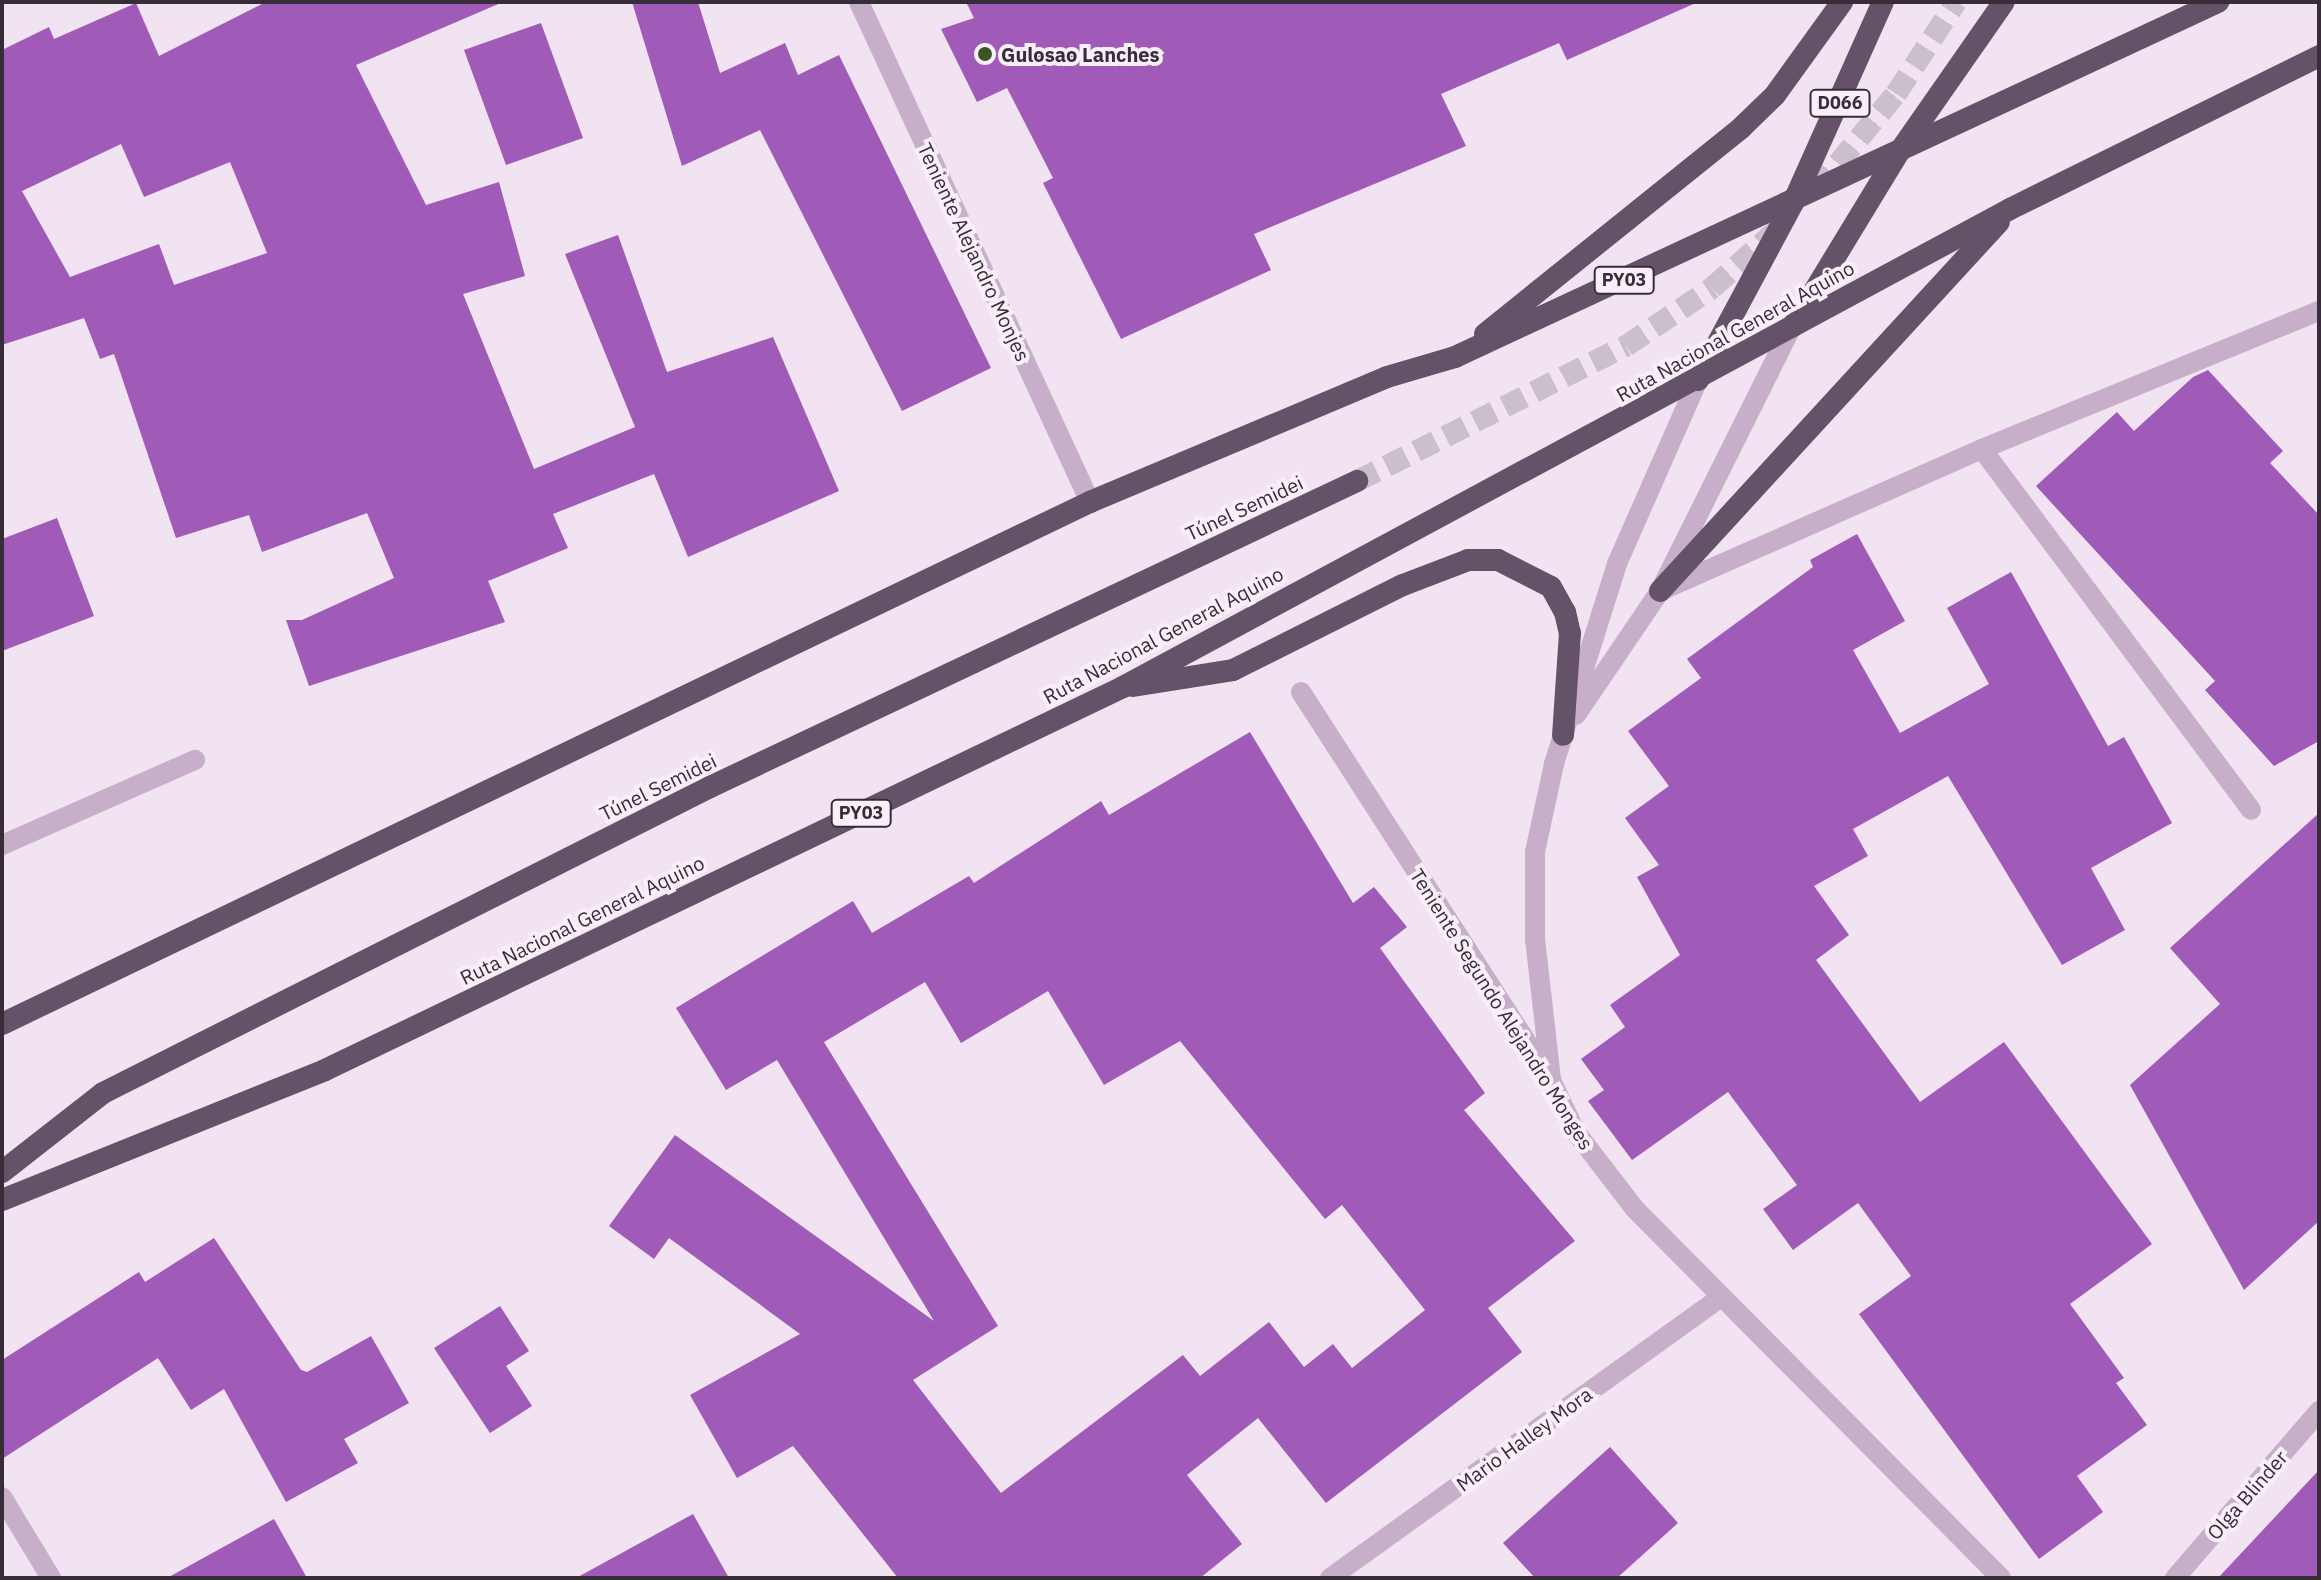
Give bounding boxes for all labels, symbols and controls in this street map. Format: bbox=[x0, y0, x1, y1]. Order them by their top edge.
place label: Gulosao Lanches bbox=[1001, 42, 1160, 66]
marker: Gulosao Lanches bbox=[976, 45, 994, 63]
road number: D066 bbox=[1808, 89, 1872, 117]
street label: Teniente Alejandro Monjes bbox=[913, 139, 1035, 365]
street label: Ruta Nacional General Aquino bbox=[1612, 255, 1858, 407]
road number: PY03 bbox=[1592, 266, 1656, 294]
street label: Túnel Semidei bbox=[1181, 470, 1307, 546]
street label: Ruta Nacional General Aquino bbox=[1039, 561, 1287, 709]
street label: Túnel Semidei bbox=[596, 748, 720, 826]
road number: PY03 bbox=[829, 799, 893, 827]
street label: Ruta Nacional General Aquino bbox=[456, 850, 708, 990]
street label: Teniente Segundo Alejandro Monges bbox=[1405, 864, 1599, 1154]
street label: Mario Halley Mora bbox=[1452, 1382, 1596, 1496]
street label: Olga Blinder bbox=[2202, 1446, 2292, 1544]

